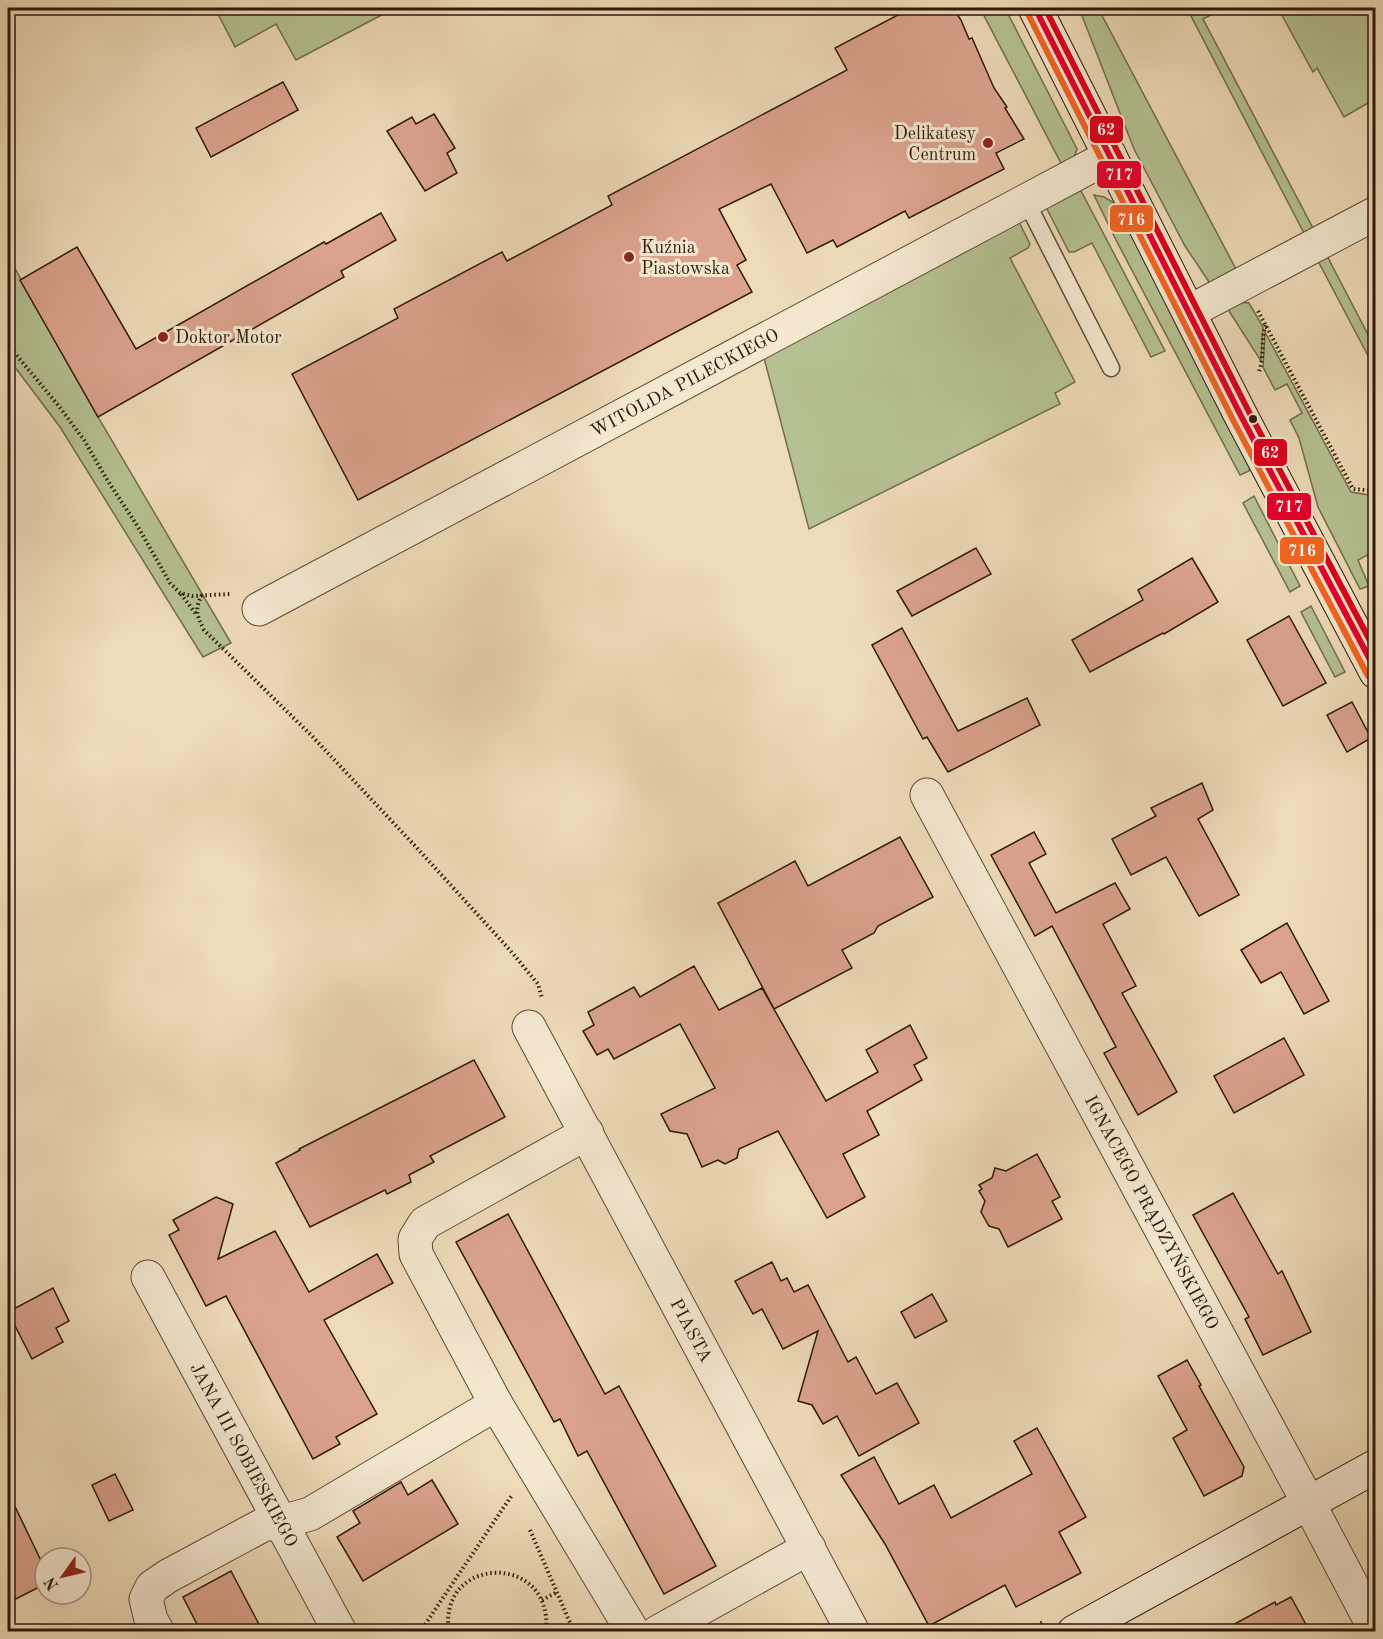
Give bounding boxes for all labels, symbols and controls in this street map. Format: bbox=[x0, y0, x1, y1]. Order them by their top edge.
line badge: 62 bbox=[1089, 115, 1124, 144]
text: 62 bbox=[1097, 123, 1115, 139]
place label: Delikatesy Centrum bbox=[894, 125, 976, 164]
marker: Delikatesy Centrum bbox=[981, 136, 995, 150]
line badge: 717 bbox=[1096, 160, 1142, 189]
text: 717 bbox=[1105, 168, 1133, 184]
line badge: 716 bbox=[1109, 204, 1154, 233]
text: 716 bbox=[1117, 213, 1145, 229]
place label: Kuźnia Piastowska bbox=[641, 239, 730, 278]
marker: Kuźnia Piastowska bbox=[622, 250, 636, 264]
street label: WITOLDA PILECKIEGO bbox=[588, 326, 782, 441]
place label: Doktor Motor bbox=[175, 329, 282, 347]
marker: Doktor Motor bbox=[156, 330, 170, 344]
unlabelled marker bbox=[1247, 413, 1259, 425]
line badge: 62 bbox=[1253, 438, 1288, 467]
text: 62 bbox=[1261, 446, 1279, 462]
line badge: 717 bbox=[1266, 492, 1312, 521]
text: 717 bbox=[1275, 500, 1303, 516]
line badge: 716 bbox=[1279, 536, 1325, 565]
text: 716 bbox=[1288, 544, 1316, 560]
street label: IGNACEGO PRĄDZYŃSKIEGO bbox=[1081, 1093, 1221, 1333]
street label: PIASTA bbox=[666, 1296, 715, 1366]
street label: JANA III SOBIESKIEGO bbox=[186, 1360, 300, 1550]
north arrow bbox=[33, 1546, 93, 1606]
text: N bbox=[42, 1573, 62, 1593]

